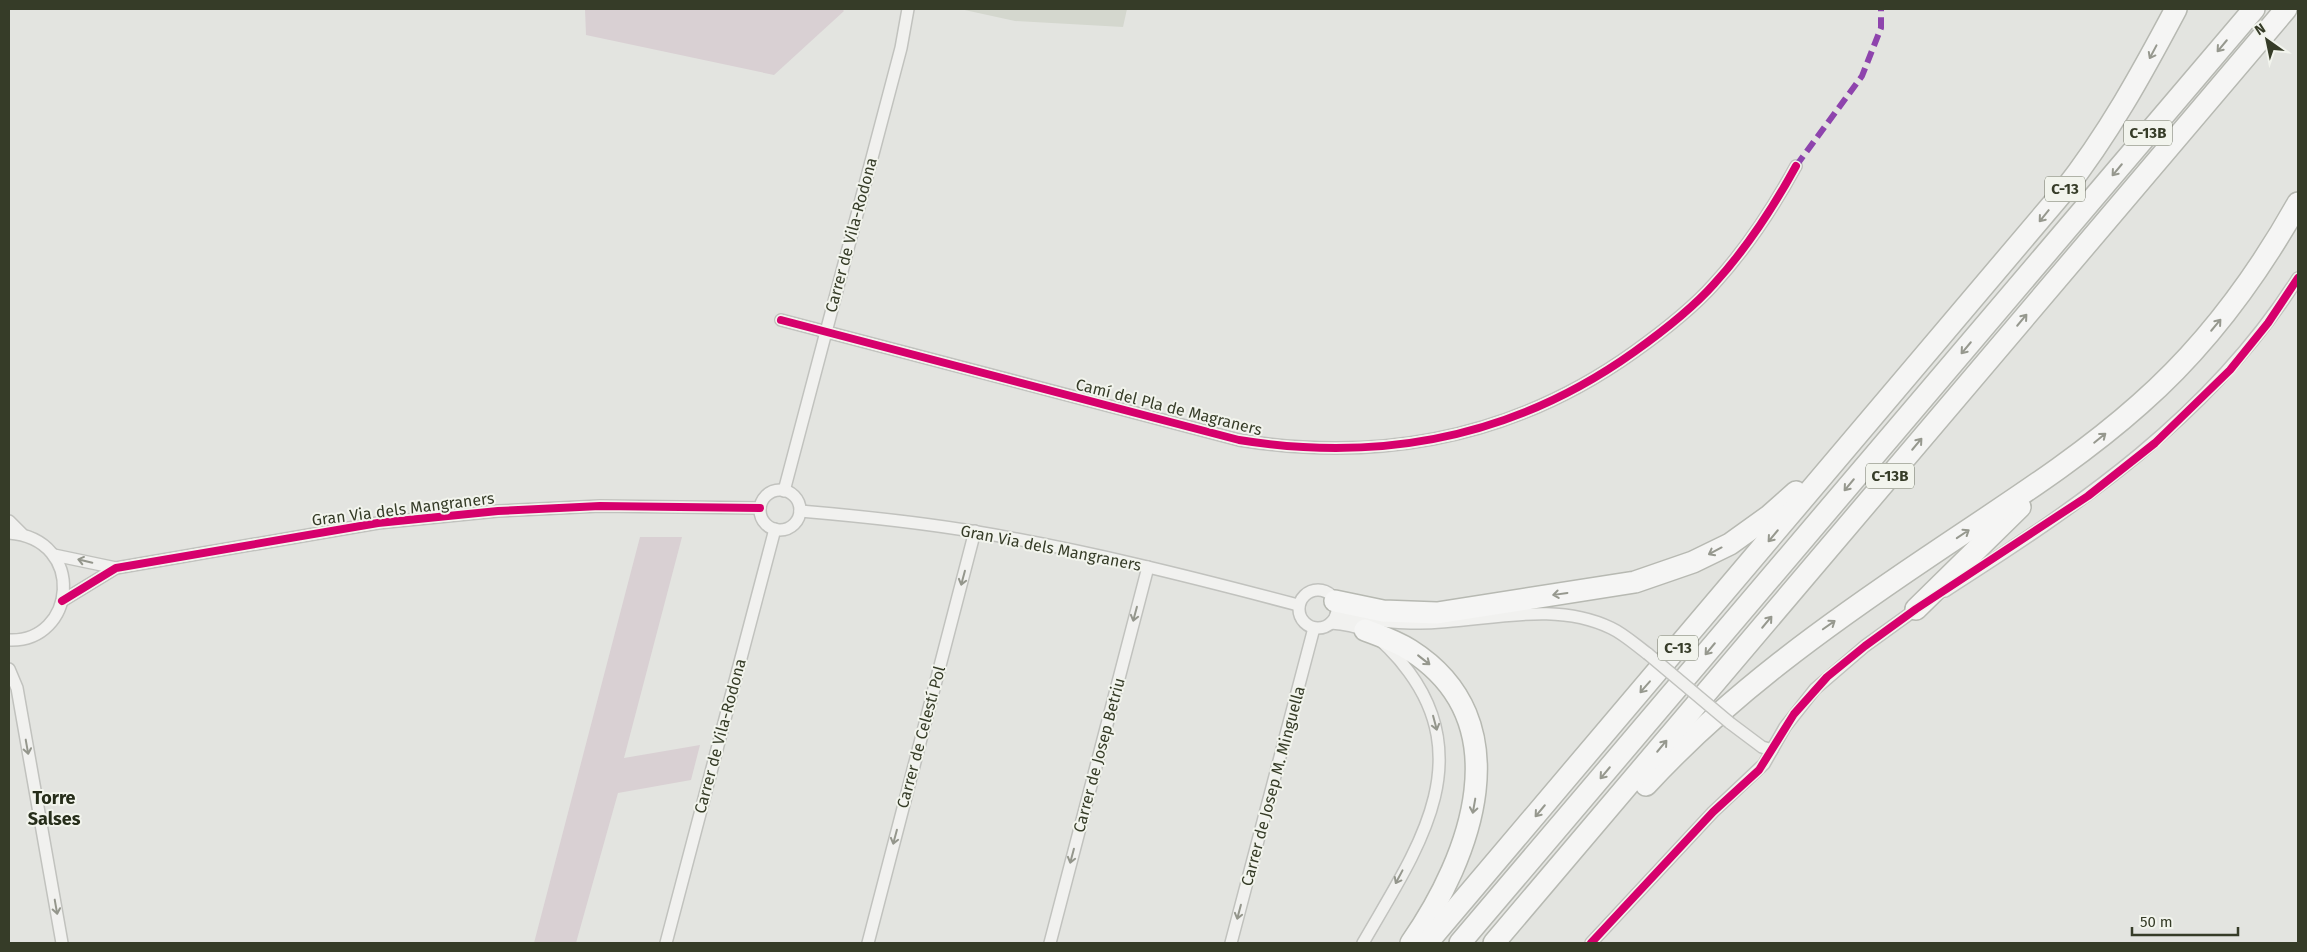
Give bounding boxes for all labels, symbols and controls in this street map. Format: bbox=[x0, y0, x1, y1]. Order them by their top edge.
north arrow bbox=[2242, 15, 2292, 65]
text: N bbox=[2252, 20, 2269, 39]
one-way arrow bbox=[2217, 39, 2228, 52]
one-way arrow bbox=[2148, 44, 2158, 59]
road number: C-13B bbox=[2124, 120, 2172, 146]
street label: Carrer de Vila-Rodona bbox=[821, 155, 881, 315]
one-way arrow bbox=[2111, 163, 2122, 176]
road number: C-13 bbox=[2045, 176, 2085, 202]
one-way arrow bbox=[2038, 209, 2049, 222]
one-way arrow bbox=[2016, 314, 2028, 327]
one-way arrow bbox=[2211, 318, 2222, 331]
one-way arrow bbox=[1960, 341, 1971, 354]
street label: Camí del Pla de Magraners bbox=[1074, 375, 1264, 439]
one-way arrow bbox=[2093, 432, 2106, 443]
one-way arrow bbox=[1911, 438, 1923, 451]
road number: C-13B bbox=[1866, 464, 1914, 488]
one-way arrow bbox=[1844, 478, 1855, 491]
street label: Gran Via dels Mangraners bbox=[311, 488, 495, 530]
street label: Gran Via dels Mangraners bbox=[959, 521, 1143, 575]
one-way arrow bbox=[1956, 528, 1970, 539]
one-way arrow bbox=[1767, 530, 1779, 543]
one-way arrow bbox=[1708, 546, 1723, 556]
one-way arrow bbox=[78, 556, 94, 565]
one-way arrow bbox=[958, 570, 967, 586]
one-way arrow bbox=[1552, 589, 1568, 599]
one-way arrow bbox=[1130, 606, 1139, 622]
one-way arrow bbox=[1761, 615, 1772, 628]
one-way arrow bbox=[1821, 620, 1835, 630]
road number: C-13 bbox=[1658, 636, 1698, 660]
one-way arrow bbox=[1705, 642, 1716, 655]
one-way arrow bbox=[1417, 655, 1431, 665]
street label: Carrer de Vila-Rodona bbox=[690, 656, 750, 816]
street label: Carrer de Celestí Pol bbox=[893, 663, 949, 810]
street label: Carrer de Josep Betriu bbox=[1069, 676, 1129, 834]
one-way arrow bbox=[1639, 680, 1651, 693]
street label: Carrer de Josep M. Minguella bbox=[1237, 684, 1309, 888]
one-way arrow bbox=[1430, 715, 1440, 731]
one-way arrow bbox=[23, 739, 32, 755]
one-way arrow bbox=[1656, 739, 1667, 752]
one-way arrow bbox=[1599, 766, 1611, 779]
district label: Torre Salses bbox=[28, 787, 81, 830]
one-way arrow bbox=[1468, 797, 1478, 813]
one-way arrow bbox=[1534, 804, 1546, 817]
one-way arrow bbox=[890, 829, 899, 845]
one-way arrow bbox=[1067, 848, 1076, 864]
one-way arrow bbox=[1394, 869, 1403, 884]
one-way arrow bbox=[51, 899, 61, 915]
one-way arrow bbox=[1234, 904, 1243, 920]
scale bar bbox=[2132, 904, 2238, 936]
text: 50 m bbox=[2140, 913, 2173, 931]

